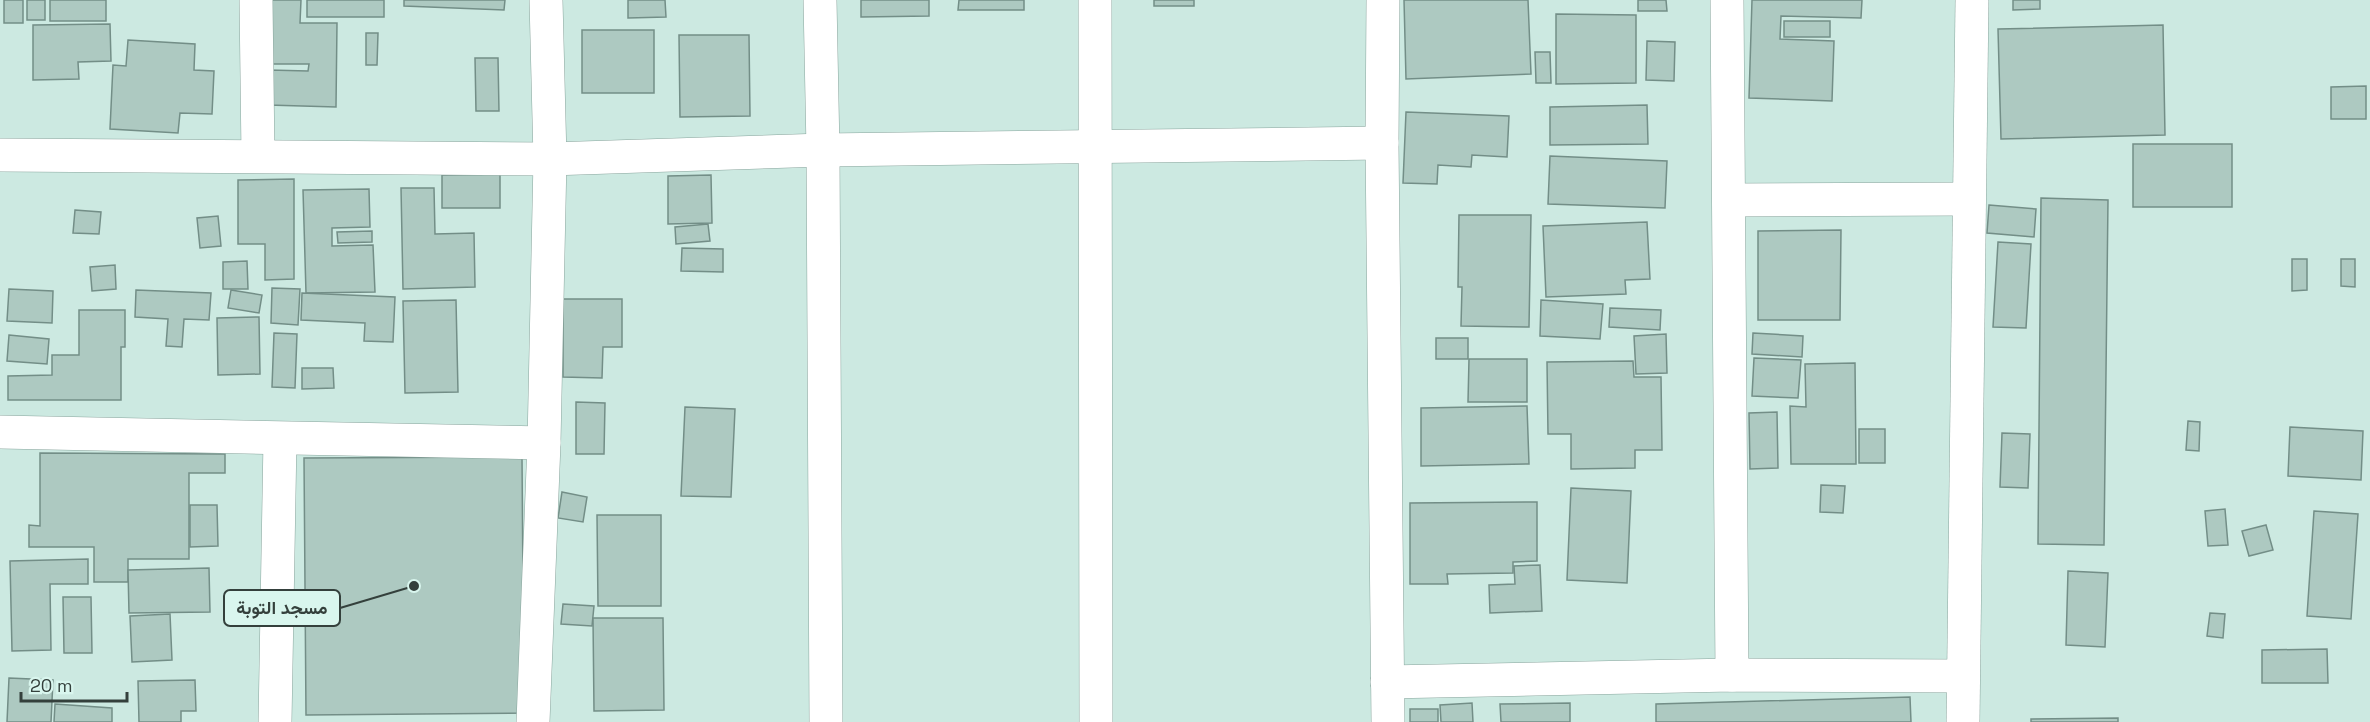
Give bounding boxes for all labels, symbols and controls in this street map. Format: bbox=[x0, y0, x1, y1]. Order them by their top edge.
callout: مسجد التوبة bbox=[224, 590, 340, 626]
text: مسجد التوبة bbox=[236, 596, 328, 619]
scale bar bbox=[21, 665, 128, 703]
text: 20 m bbox=[30, 674, 73, 697]

